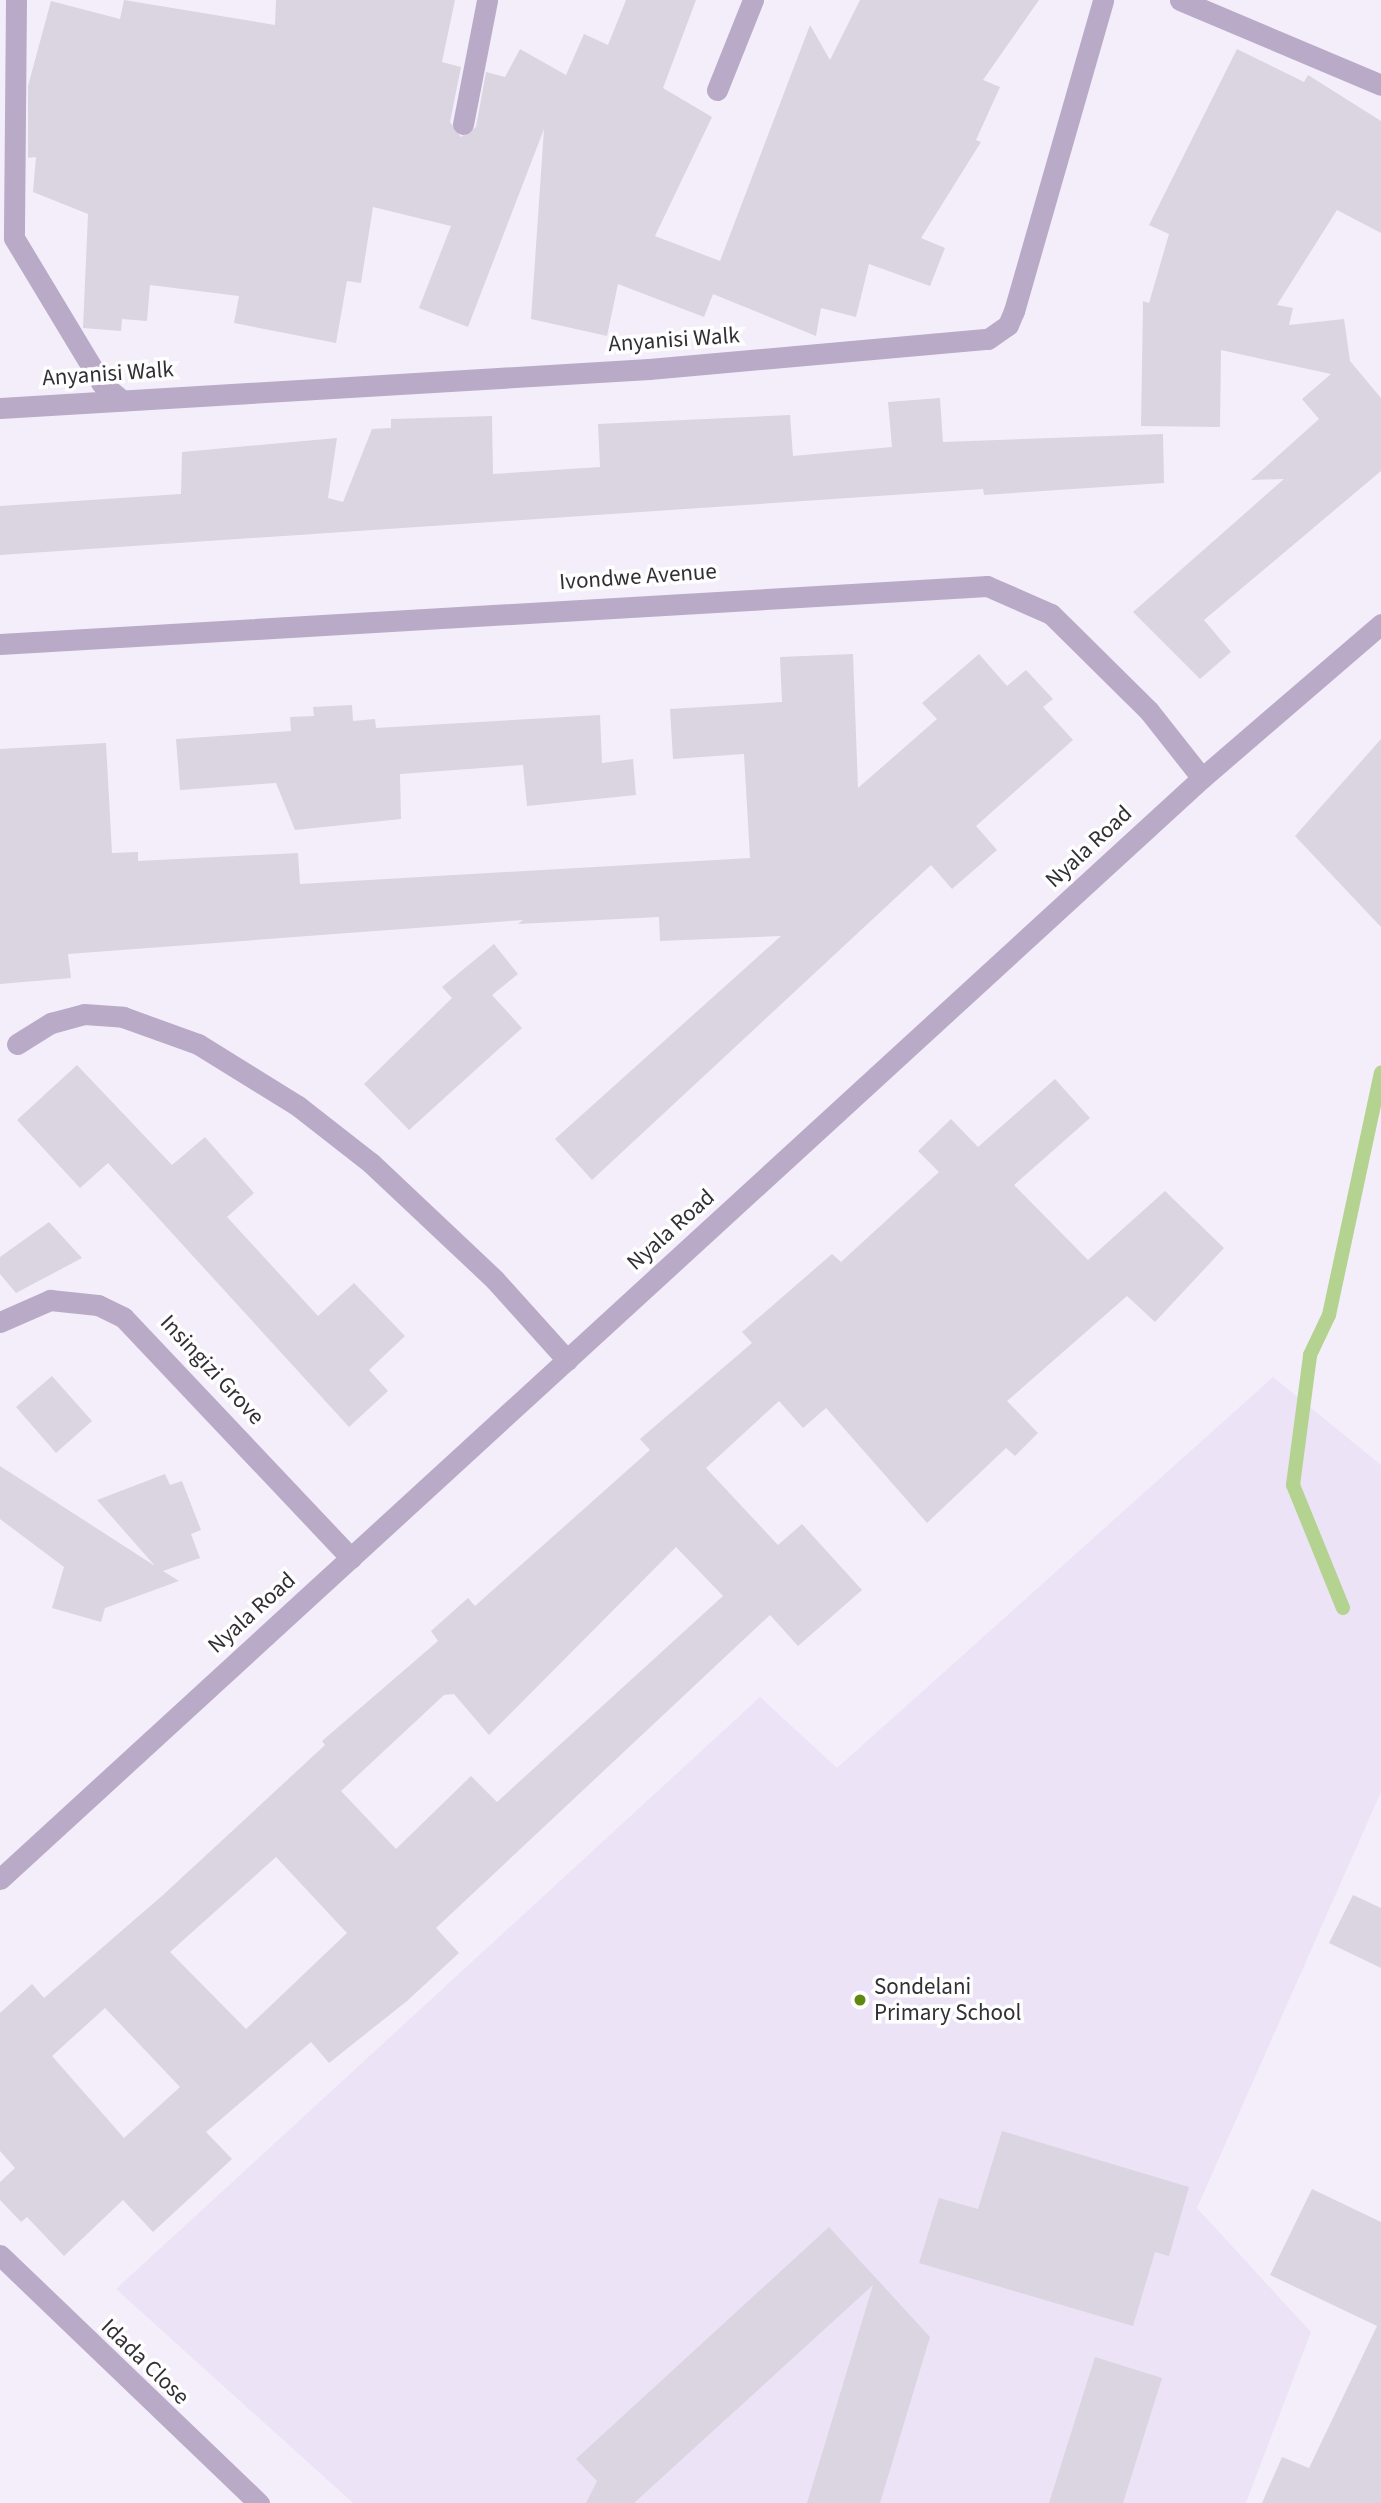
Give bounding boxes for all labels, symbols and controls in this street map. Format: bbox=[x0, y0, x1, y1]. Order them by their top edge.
street label: Anyanisi Walk bbox=[607, 322, 741, 358]
street label: Anyanisi Walk bbox=[41, 356, 175, 392]
street label: Ivondwe Avenue bbox=[558, 558, 718, 596]
street label: Nyala Road bbox=[1040, 800, 1138, 894]
street label: Nyala Road bbox=[622, 1184, 720, 1276]
street label: Insingizi Grove bbox=[154, 1309, 270, 1431]
street label: Nyala Road bbox=[203, 1567, 301, 1659]
place label: Sondelani Primary School bbox=[874, 1973, 1021, 2027]
marker: Sondelani Primary School bbox=[852, 1992, 868, 2008]
street label: Idada Close bbox=[95, 2313, 195, 2411]

